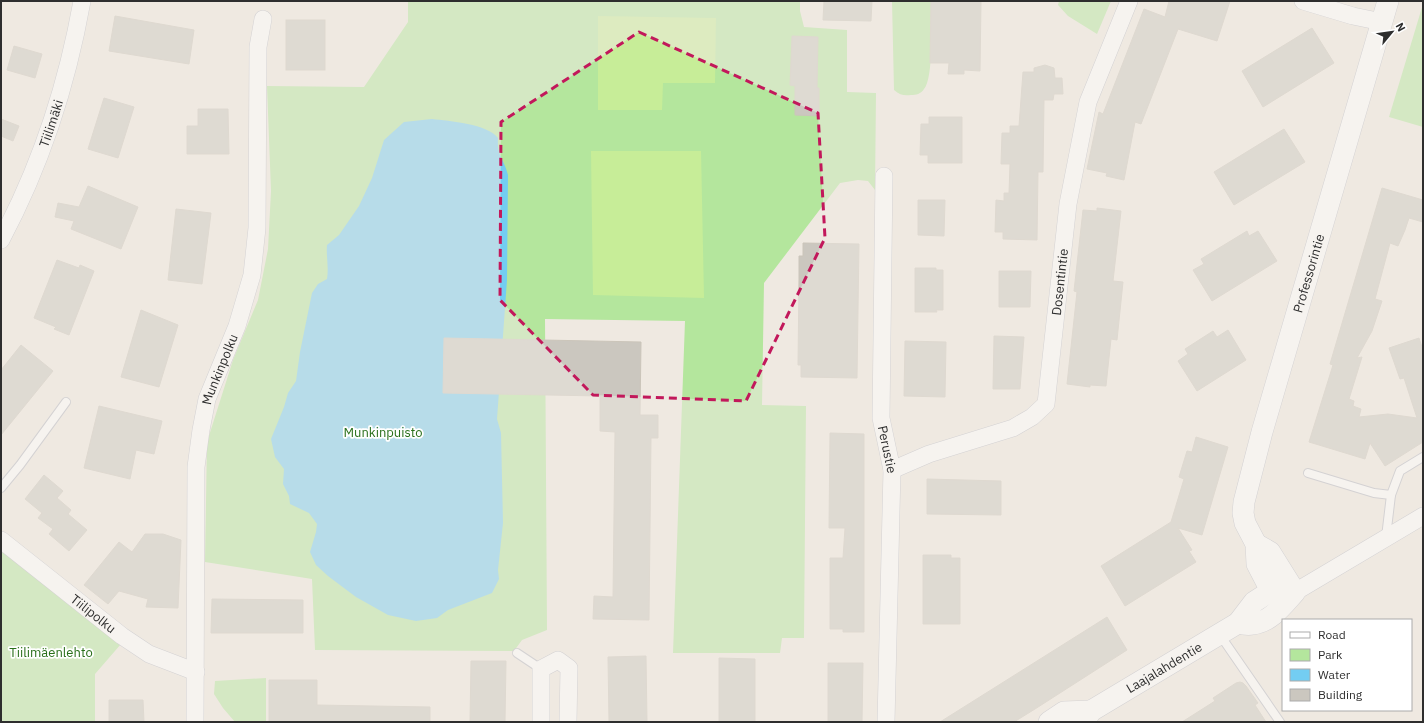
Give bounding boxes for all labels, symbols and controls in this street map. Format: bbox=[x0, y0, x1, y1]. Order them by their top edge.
north arrow bbox=[1372, 12, 1412, 52]
text: N bbox=[1393, 20, 1409, 34]
street label: Tiilimäki bbox=[35, 98, 67, 150]
street label: Professorintie bbox=[1289, 232, 1328, 315]
street label: Dosentintie bbox=[1048, 248, 1072, 316]
street label: Munkinpolku bbox=[198, 331, 242, 406]
park label: Munkinpuisto bbox=[343, 424, 423, 441]
street label: Perustie bbox=[874, 424, 900, 475]
street label: Tiilipolku bbox=[67, 591, 119, 637]
legend bbox=[1282, 619, 1412, 711]
text: Road bbox=[1318, 627, 1346, 642]
street label: Laajalahdentie bbox=[1123, 639, 1205, 697]
park label: Tiilimäenlehto bbox=[9, 644, 93, 661]
text: Park bbox=[1318, 647, 1343, 662]
text: Water bbox=[1318, 667, 1351, 682]
text: Building bbox=[1318, 687, 1363, 702]

